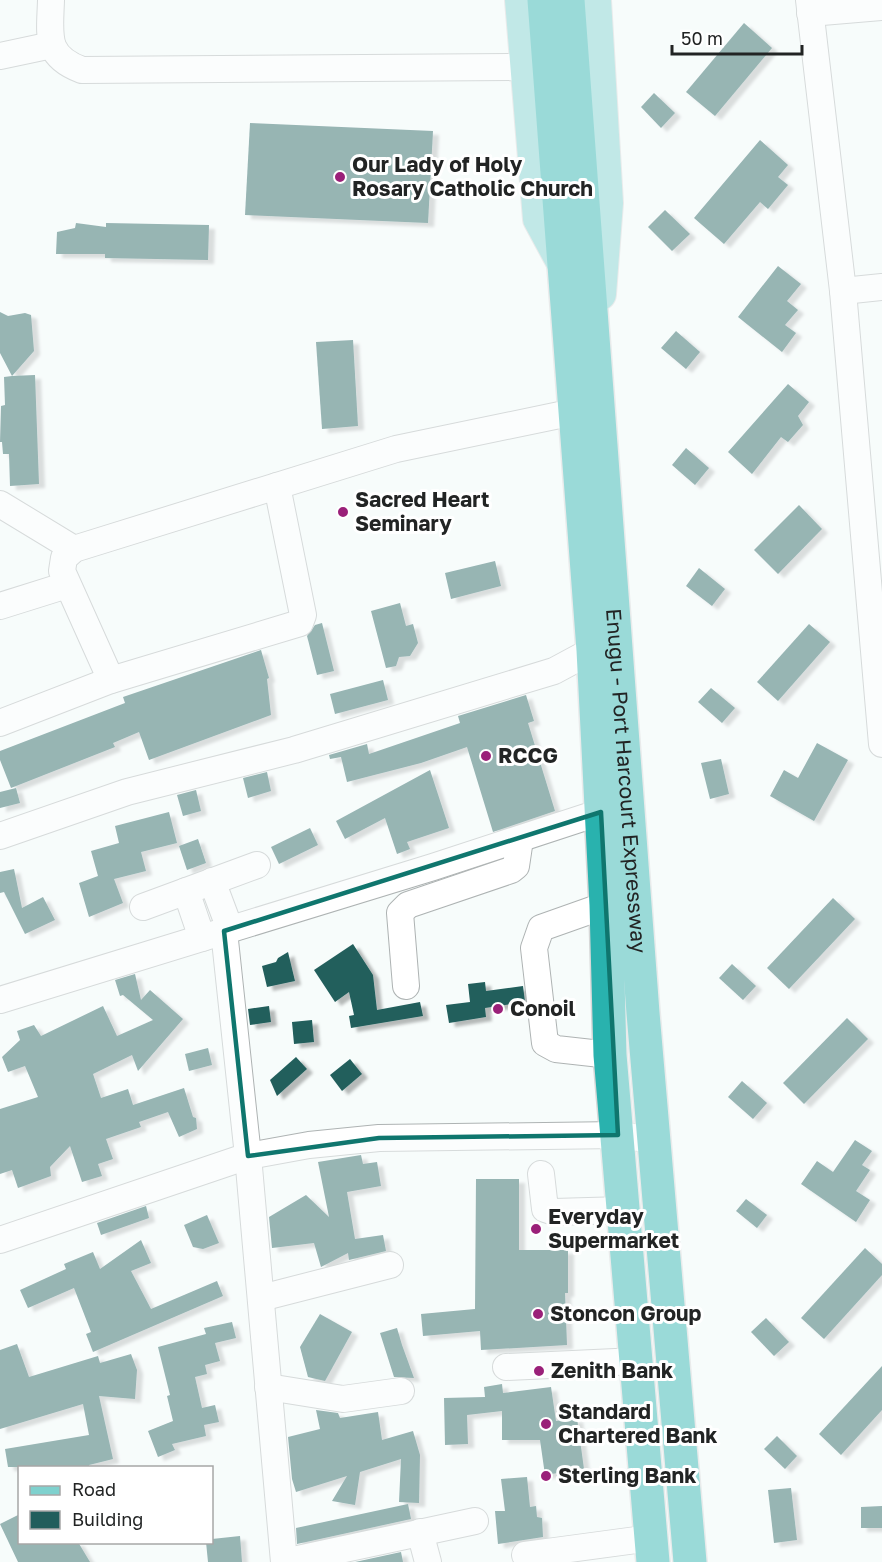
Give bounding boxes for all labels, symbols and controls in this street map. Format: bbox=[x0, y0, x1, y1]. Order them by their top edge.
scale bar bbox=[672, 18, 802, 56]
text: 50 m bbox=[681, 27, 723, 49]
place label: Our Lady of Holy Rosary Catholic Church bbox=[352, 151, 593, 201]
marker: Our Lady of Holy Rosary Catholic Church bbox=[333, 170, 347, 184]
place label: Sacred Heart Seminary bbox=[355, 486, 489, 536]
marker: Sacred Heart Seminary bbox=[336, 505, 350, 519]
street label: Enugu - Port Harcourt Expressway bbox=[601, 608, 653, 954]
place label: RCCG bbox=[498, 742, 558, 768]
marker: RCCG bbox=[479, 749, 493, 763]
place label: Conoil bbox=[510, 995, 576, 1021]
marker: Conoil bbox=[491, 1002, 505, 1016]
place label: Everyday Supermarket bbox=[548, 1203, 679, 1253]
marker: Everyday Supermarket bbox=[529, 1222, 543, 1236]
place label: Stoncon Group bbox=[550, 1300, 702, 1326]
marker: Stoncon Group bbox=[531, 1307, 545, 1321]
place label: Zenith Bank bbox=[551, 1357, 673, 1383]
marker: Zenith Bank bbox=[532, 1364, 546, 1378]
place label: Standard Chartered Bank bbox=[558, 1398, 718, 1448]
marker: Standard Chartered Bank bbox=[539, 1417, 553, 1431]
place label: Sterling Bank bbox=[558, 1462, 696, 1488]
legend bbox=[18, 1466, 213, 1544]
marker: Sterling Bank bbox=[539, 1469, 553, 1483]
text: Road bbox=[72, 1478, 116, 1500]
text: Building bbox=[72, 1508, 143, 1530]

